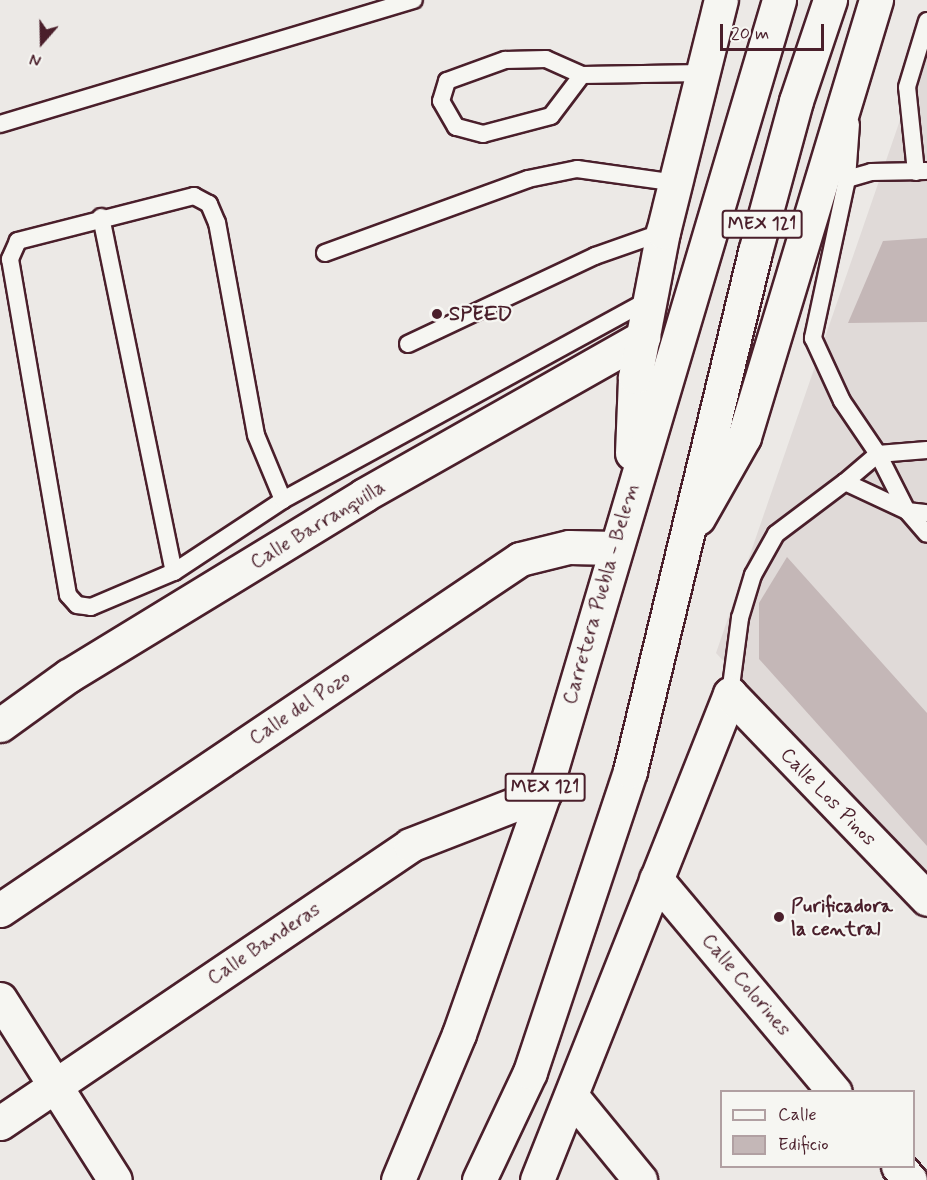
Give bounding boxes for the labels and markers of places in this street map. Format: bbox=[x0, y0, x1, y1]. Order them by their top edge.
place label: SPEED bbox=[449, 302, 512, 326]
marker: SPEED bbox=[430, 307, 444, 321]
place label: Purificadora la central bbox=[791, 894, 893, 941]
marker: Purificadora la central bbox=[772, 910, 786, 924]

